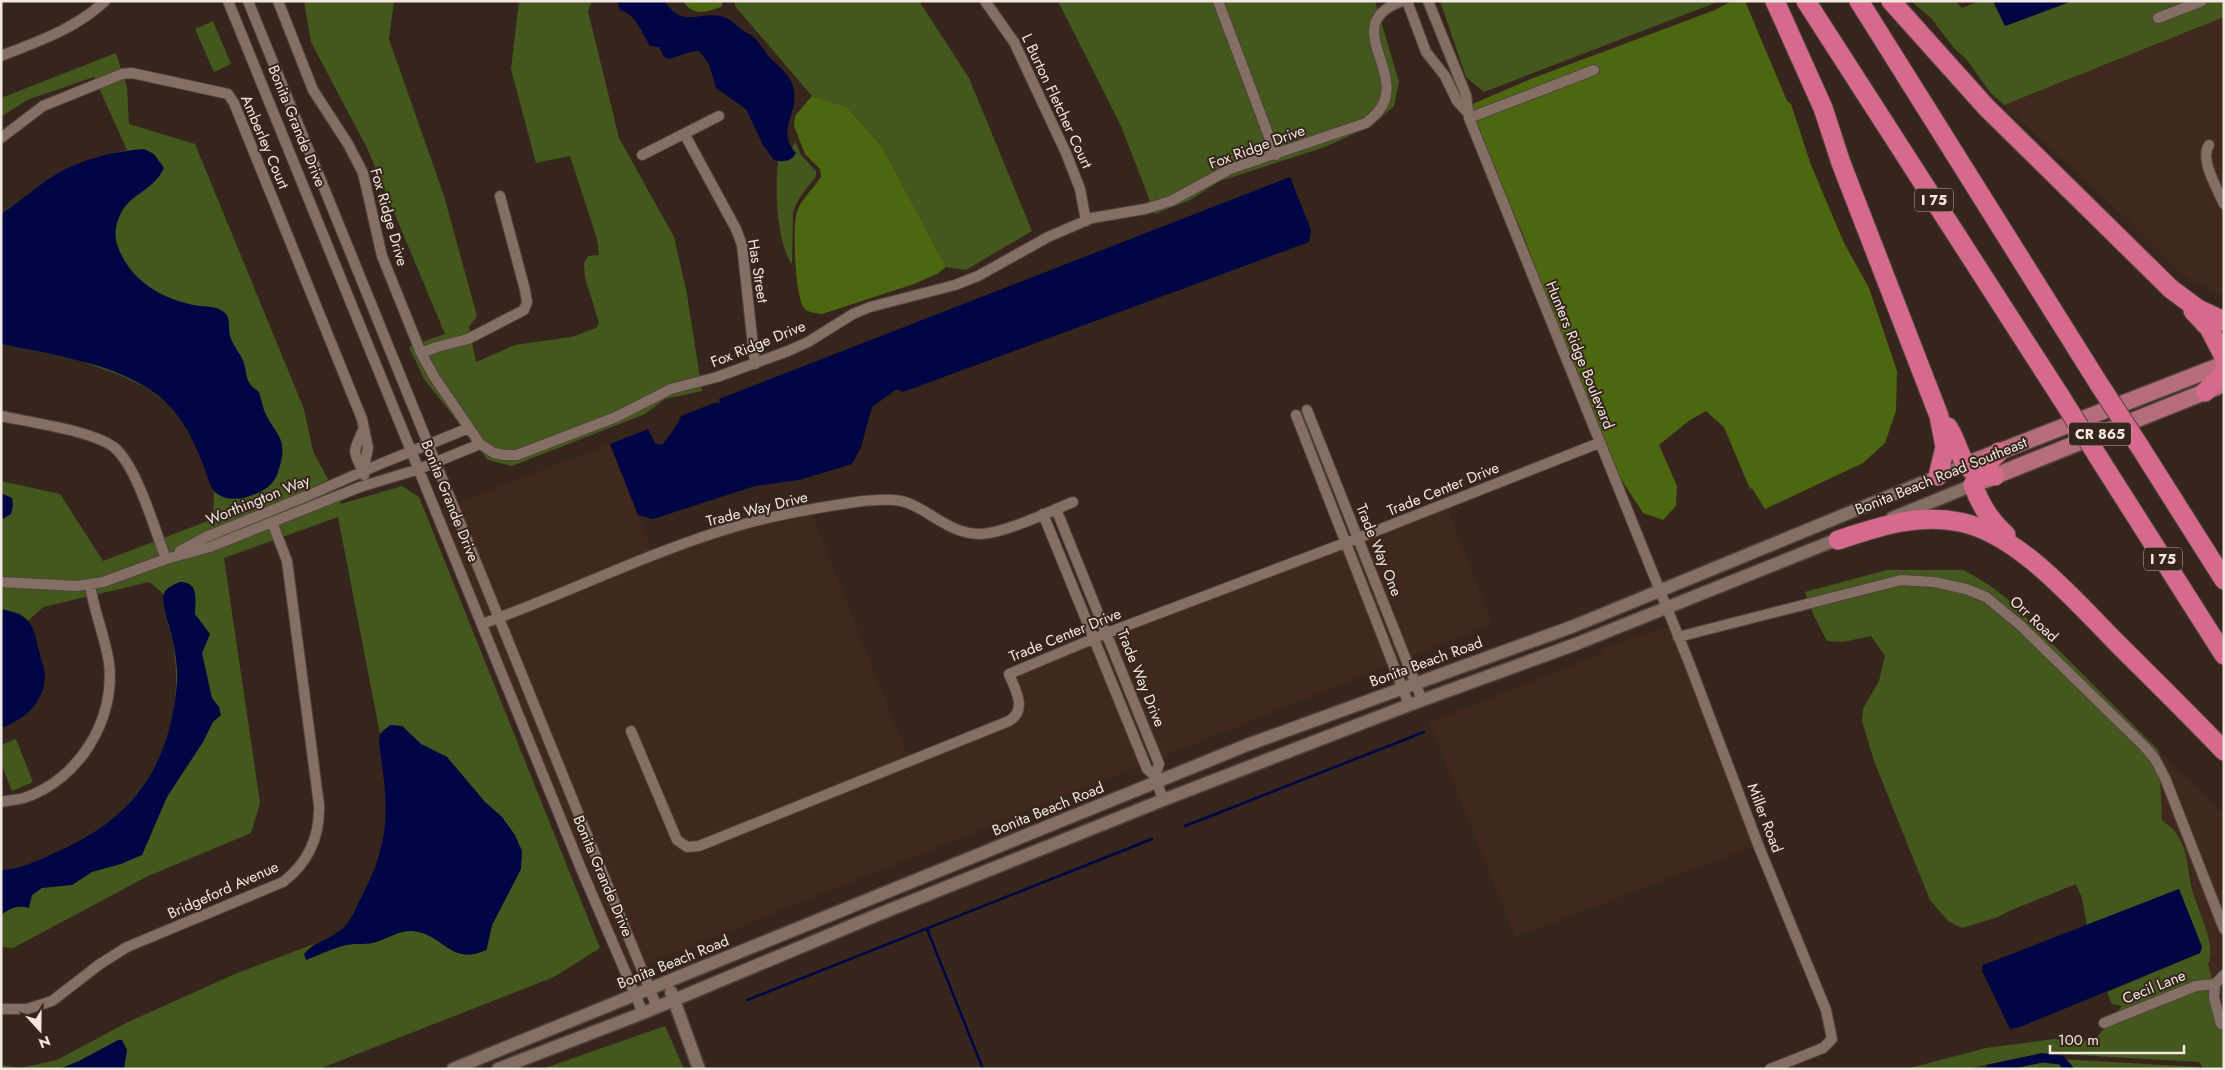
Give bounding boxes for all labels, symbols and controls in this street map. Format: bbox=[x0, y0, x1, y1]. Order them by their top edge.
street label: L Burton Fletcher Court bbox=[1016, 30, 1098, 172]
street label: Bonita Grande Drive bbox=[263, 62, 332, 190]
street label: Amberley Court bbox=[235, 92, 295, 193]
street label: Fox Ridge Drive bbox=[1206, 119, 1308, 175]
street label: Fox Ridge Drive bbox=[365, 166, 414, 269]
road number: I 75 bbox=[1915, 188, 1953, 212]
street label: Has Street bbox=[742, 238, 774, 305]
street label: Hunters Ridge Boulevard bbox=[1540, 278, 1620, 432]
street label: Fox Ridge Drive bbox=[707, 315, 809, 373]
road number: CR 865 bbox=[2069, 422, 2131, 446]
street label: Bonita Beach Road Southeast bbox=[1852, 431, 2031, 521]
street label: Bonita Grande Drive bbox=[416, 437, 485, 565]
street label: Trade Center Drive bbox=[1384, 456, 1503, 522]
street label: Worthington Way bbox=[203, 469, 314, 531]
street label: Trade Way Drive bbox=[704, 486, 810, 532]
street label: Trade Way One bbox=[1350, 500, 1408, 600]
road number: I 75 bbox=[2144, 548, 2182, 570]
street label: Orr Road bbox=[2005, 591, 2063, 647]
street label: Trade Center Drive bbox=[1006, 602, 1125, 668]
street label: Trade Way Drive bbox=[1111, 626, 1171, 731]
street label: Bonita Beach Road bbox=[1366, 631, 1486, 693]
street label: Bonita Beach Road bbox=[989, 777, 1107, 841]
street label: Miller Road bbox=[1742, 780, 1788, 856]
street label: Bonita Grande Drive bbox=[568, 812, 639, 940]
street label: Bridgeford Avenue bbox=[164, 856, 282, 924]
street label: Bonita Beach Road bbox=[614, 930, 732, 994]
street label: Cecil Lane bbox=[2119, 964, 2189, 1010]
north arrow bbox=[15, 1005, 65, 1055]
scale bar bbox=[2050, 1022, 2184, 1054]
text: 100 m bbox=[2058, 1029, 2099, 1051]
text: N bbox=[36, 1031, 53, 1053]

